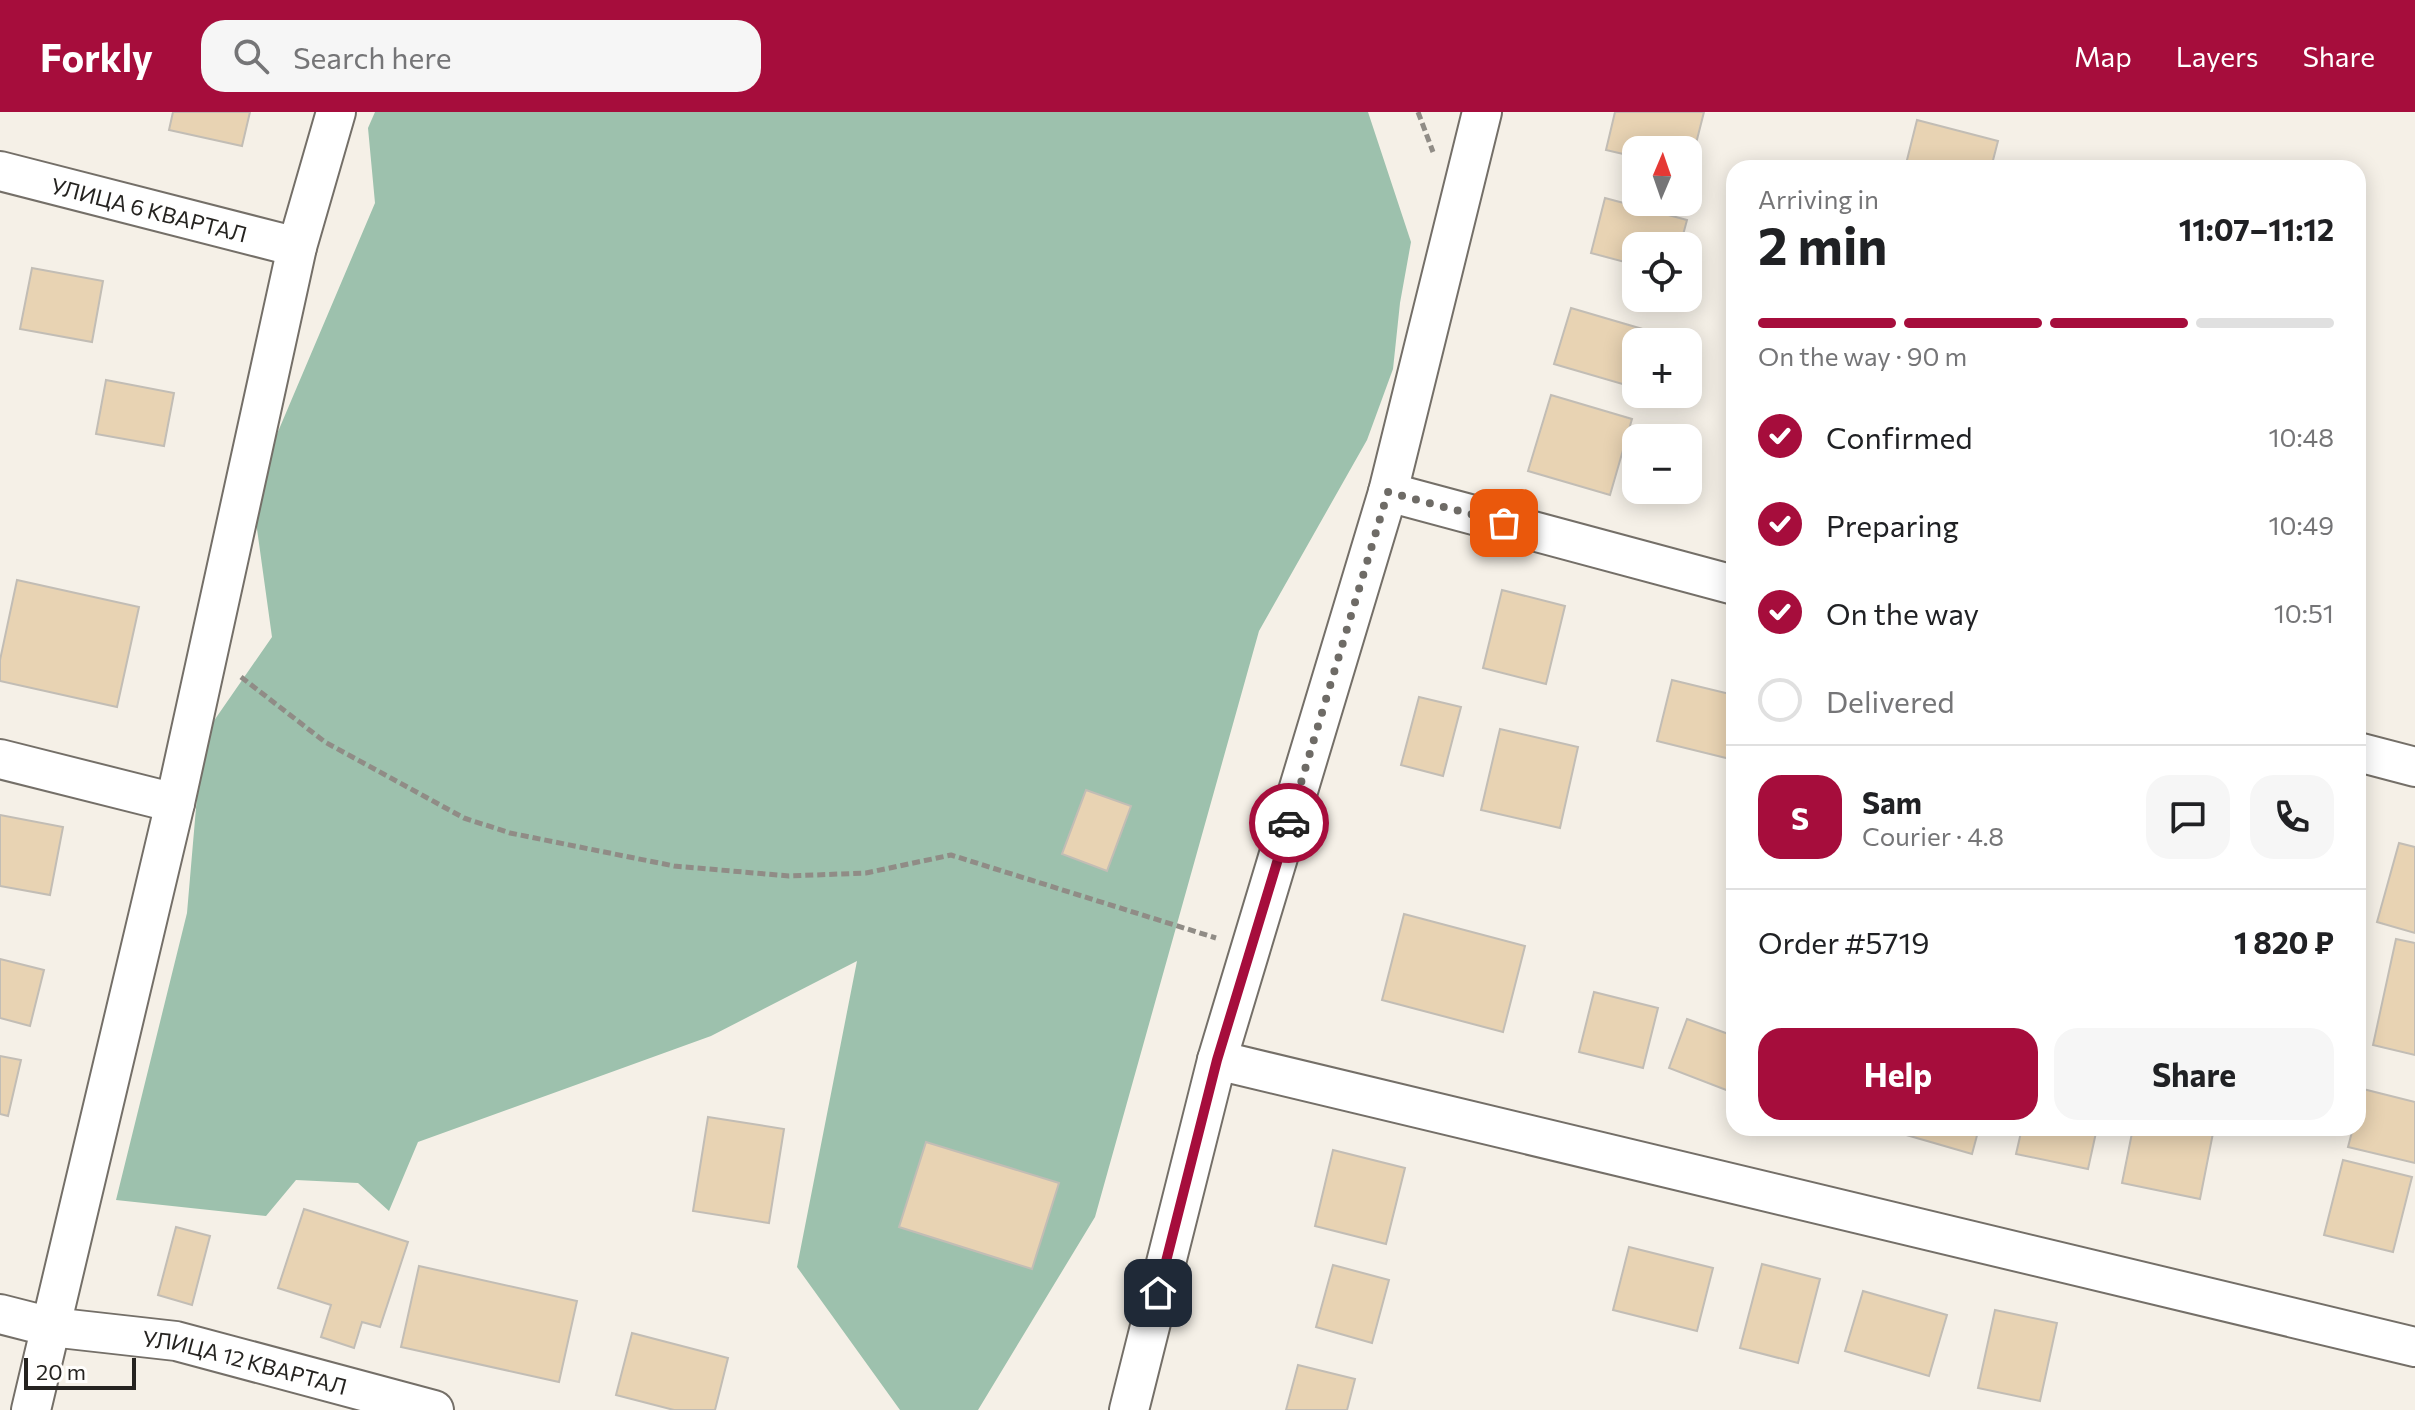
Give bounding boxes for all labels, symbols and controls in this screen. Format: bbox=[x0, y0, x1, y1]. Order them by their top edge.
search box bbox=[201, 20, 761, 92]
text: Forkly bbox=[40, 33, 153, 80]
icon: search bbox=[229, 34, 273, 78]
text: Search here bbox=[293, 38, 452, 75]
text: Map bbox=[2074, 39, 2132, 73]
text: Layers bbox=[2176, 39, 2258, 73]
text: Share bbox=[2302, 39, 2375, 73]
north arrow bbox=[1622, 136, 1702, 216]
map controls bbox=[1622, 136, 1702, 504]
street label: УЛИЦА 6 КВАРТАЛ bbox=[48, 171, 250, 247]
text: Arriving in bbox=[1758, 183, 1879, 214]
text: 11:07–11:12 bbox=[2179, 210, 2334, 247]
text: 2 min bbox=[1758, 212, 1887, 276]
button: locate bbox=[1622, 232, 1702, 312]
button: + bbox=[1622, 328, 1702, 408]
text: On the way · 90 m bbox=[1758, 340, 1967, 371]
icon: check bbox=[1758, 414, 1802, 458]
text: Confirmed bbox=[1826, 418, 1973, 455]
text: 10:48 bbox=[2268, 421, 2334, 452]
button: − bbox=[1622, 424, 1702, 504]
pin bbox=[1470, 489, 1538, 557]
icon: bag bbox=[1482, 501, 1526, 545]
icon: check bbox=[1758, 502, 1802, 546]
text: Preparing bbox=[1826, 506, 1959, 543]
text: 10:49 bbox=[2268, 509, 2334, 540]
icon: check bbox=[1758, 590, 1802, 634]
text: On the way bbox=[1826, 594, 1979, 631]
text: 10:51 bbox=[2274, 597, 2334, 628]
text: Delivered bbox=[1826, 682, 1955, 719]
button: chat bbox=[2146, 775, 2230, 859]
button: phone bbox=[2250, 775, 2334, 859]
courier bbox=[1249, 783, 1329, 863]
text: Sam bbox=[1862, 783, 1922, 820]
text: S bbox=[1791, 799, 1809, 836]
icon: car bbox=[1267, 801, 1311, 845]
text: Courier · 4.8 bbox=[1862, 820, 2004, 851]
text: Order #5719 bbox=[1758, 923, 1929, 960]
text: 1 820 ₽ bbox=[2234, 923, 2334, 960]
button: Help bbox=[1758, 1028, 2038, 1120]
button: Share bbox=[2054, 1028, 2334, 1120]
pin bbox=[1124, 1259, 1192, 1327]
icon: home bbox=[1136, 1271, 1180, 1315]
street label: УЛИЦА 12 КВАРТАЛ bbox=[141, 1324, 350, 1400]
scale bar bbox=[24, 1354, 136, 1390]
text: 20 m bbox=[36, 1358, 86, 1385]

